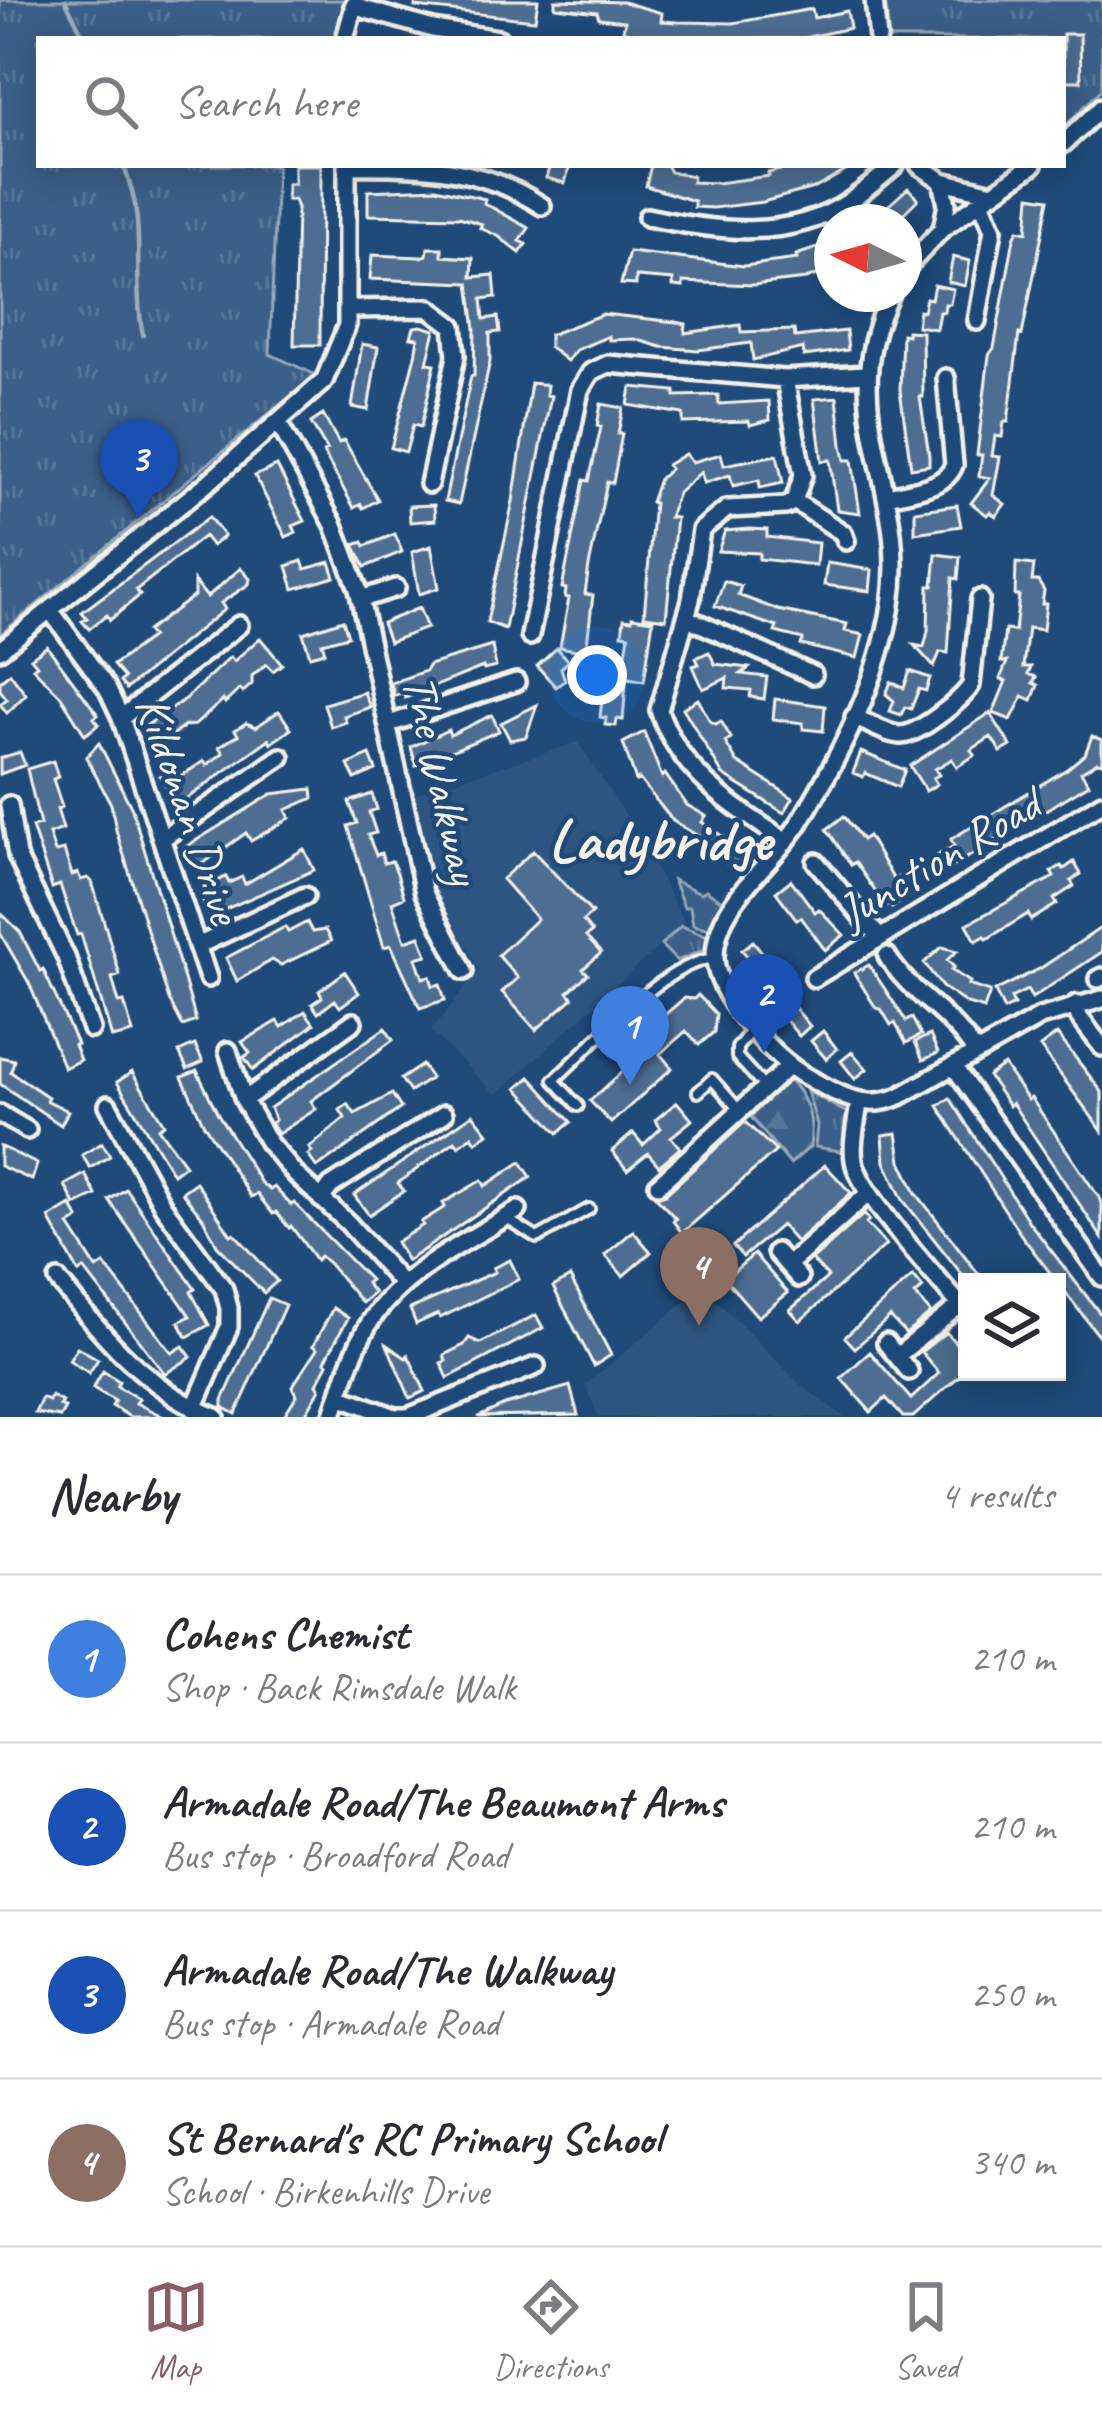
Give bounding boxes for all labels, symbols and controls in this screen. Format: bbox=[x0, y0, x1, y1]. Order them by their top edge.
search box bbox=[36, 36, 1066, 168]
icon: search bbox=[78, 69, 144, 135]
text: Search here bbox=[174, 74, 357, 131]
north arrow bbox=[814, 204, 922, 312]
pin: 3 bbox=[100, 419, 178, 518]
your location bbox=[567, 645, 627, 705]
street label: The Walkway bbox=[389, 669, 496, 893]
street label: Kildonan Drive bbox=[122, 687, 257, 934]
street label: Junction Road bbox=[825, 770, 1057, 943]
district label: Ladybridge bbox=[549, 802, 775, 878]
pin: 2 bbox=[725, 954, 803, 1053]
pin: 1 bbox=[591, 986, 669, 1085]
pin: 4 bbox=[660, 1227, 738, 1326]
map controls bbox=[958, 1273, 1066, 1381]
button: layers bbox=[958, 1273, 1066, 1381]
text: Nearby bbox=[48, 1463, 176, 1527]
text: 4 results bbox=[940, 1471, 1054, 1520]
text: Cohens Chemist bbox=[162, 1606, 408, 1663]
text: 1 bbox=[78, 1634, 96, 1683]
text: 210 m bbox=[970, 1634, 1054, 1683]
text: Shop · Back Rimsdale Walk bbox=[162, 1663, 516, 1712]
text: Armadale Road/The Beaumont Arms bbox=[162, 1774, 724, 1831]
text: 2 bbox=[78, 1802, 96, 1851]
text: 210 m bbox=[970, 1802, 1054, 1851]
text: Bus stop · Broadford Road bbox=[162, 1831, 509, 1880]
text: Armadale Road/The Walkway bbox=[162, 1942, 612, 1999]
text: 3 bbox=[78, 1970, 96, 2019]
text: 250 m bbox=[970, 1970, 1054, 2019]
text: Bus stop · Armadale Road bbox=[162, 1999, 499, 2048]
text: St Bernard's RC Primary School bbox=[162, 2110, 662, 2167]
text: 4 bbox=[78, 2138, 96, 2187]
text: 340 m bbox=[970, 2138, 1054, 2187]
text: School · Birkenhills Drive bbox=[162, 2167, 489, 2216]
tab: Map bbox=[143, 2274, 209, 2388]
tab: Directions bbox=[494, 2274, 608, 2388]
tab: Saved bbox=[893, 2274, 959, 2388]

